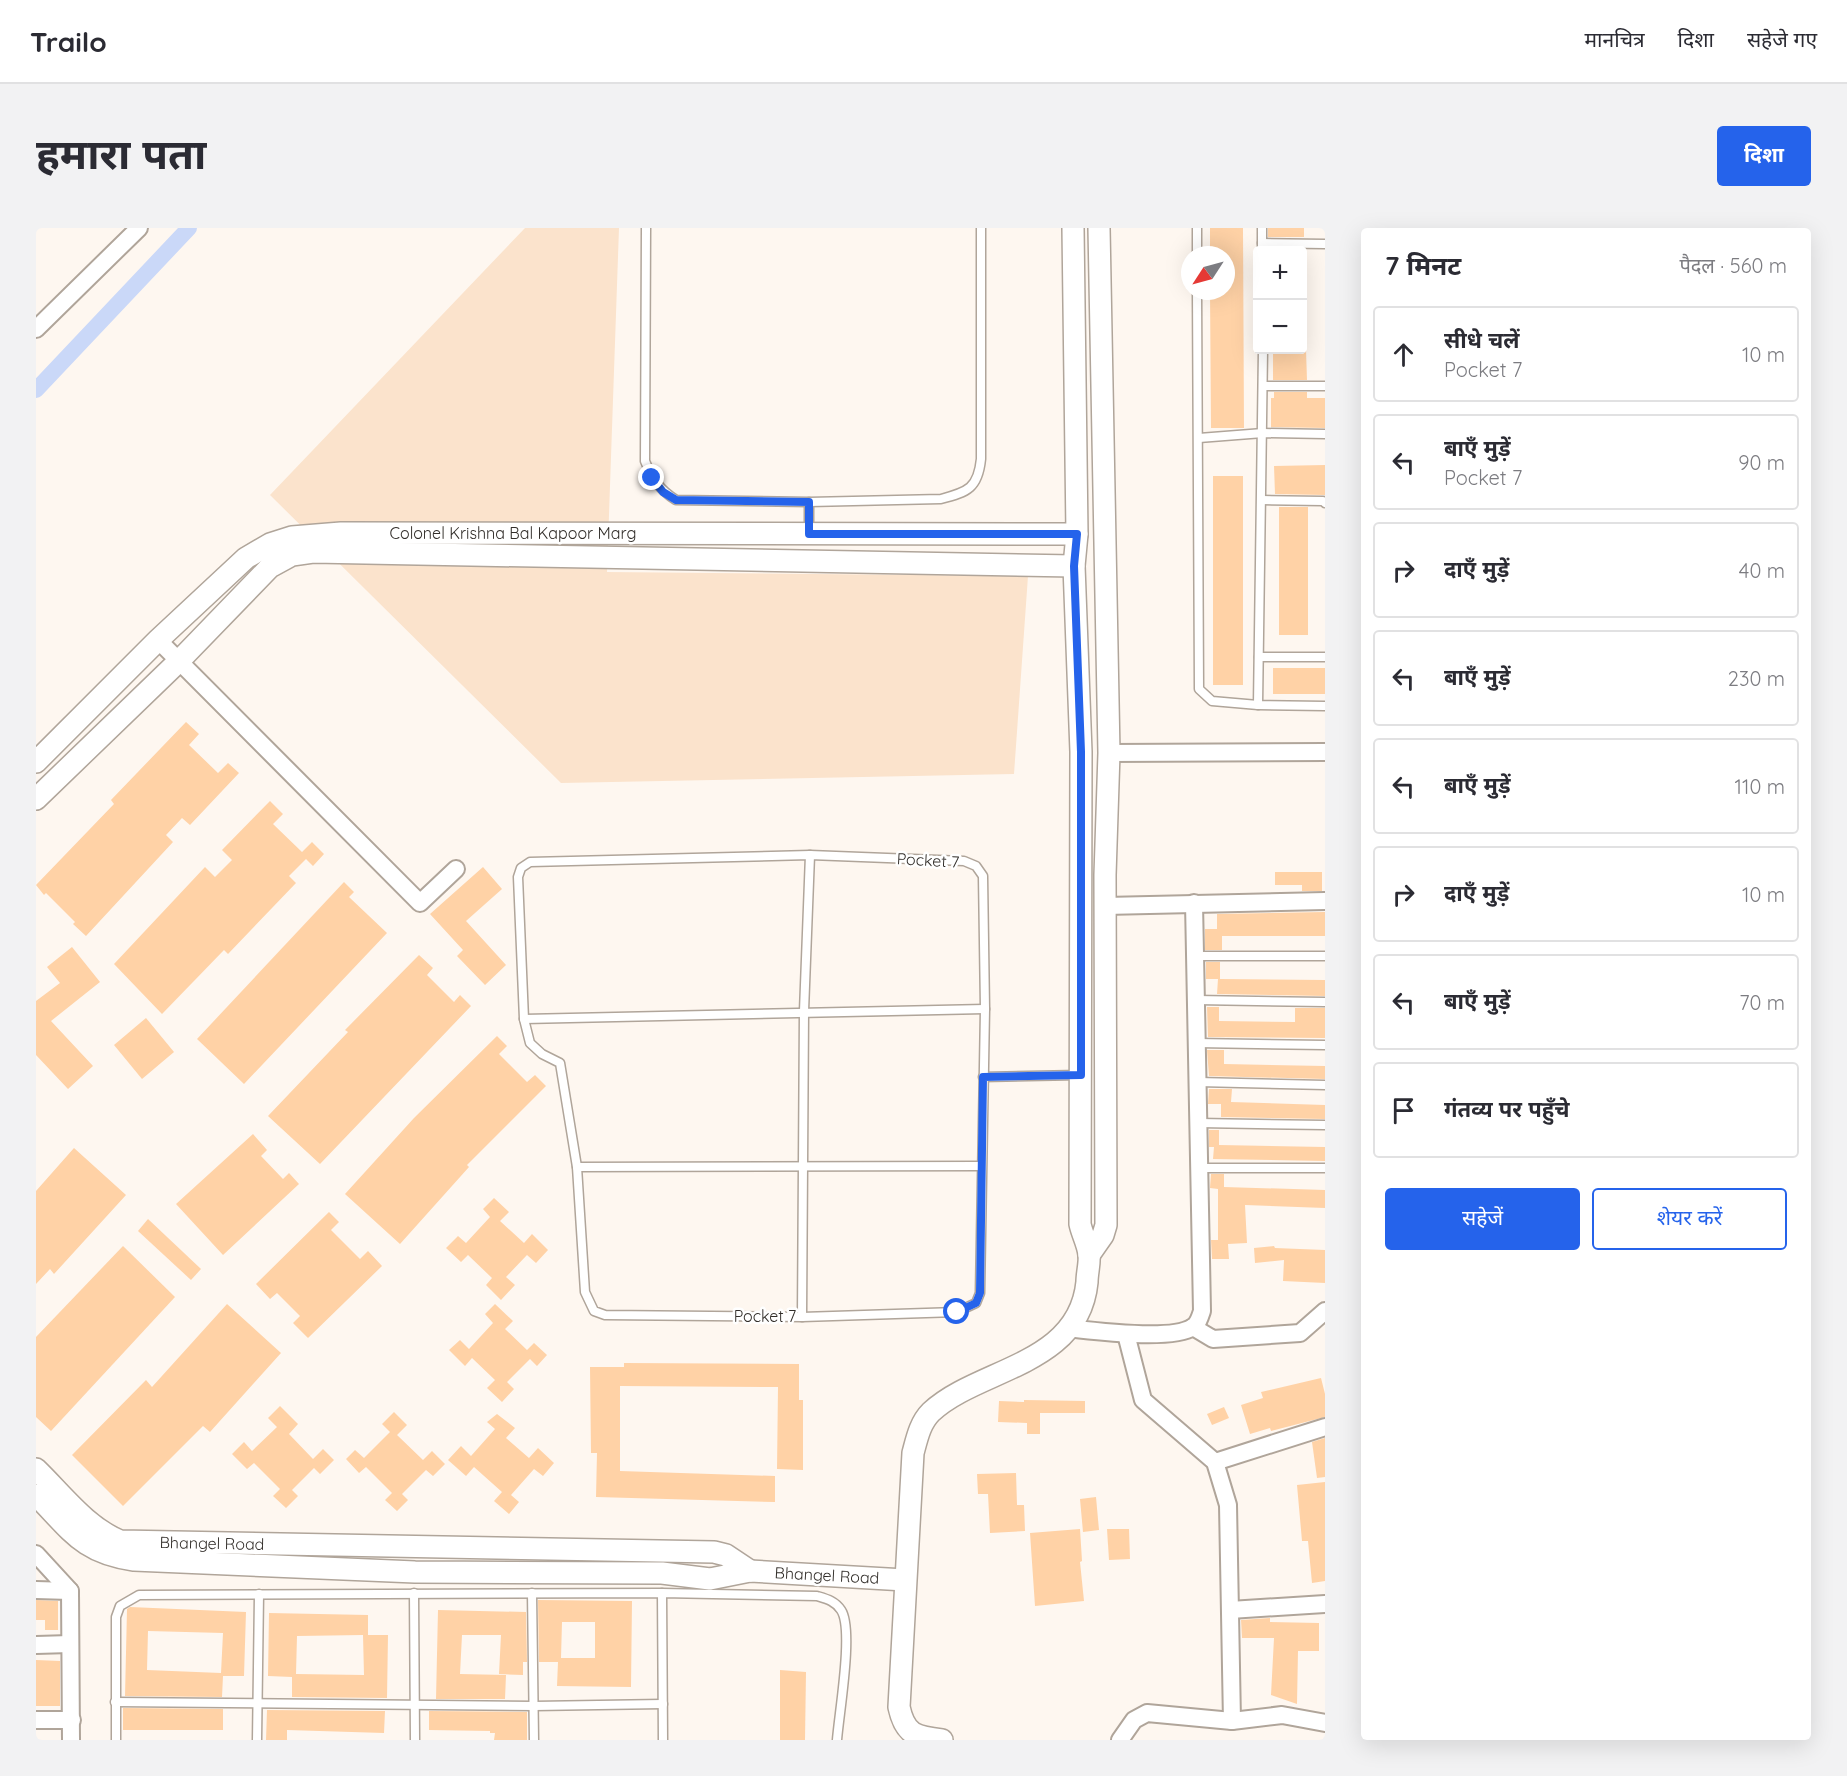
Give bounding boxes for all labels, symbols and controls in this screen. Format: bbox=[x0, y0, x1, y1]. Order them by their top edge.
text: Trailo bbox=[30, 24, 107, 59]
text: मानचित्र bbox=[1585, 26, 1645, 52]
text: दिशा bbox=[1678, 26, 1714, 52]
text: सहेजे गए bbox=[1747, 26, 1817, 52]
button: दिशा bbox=[1717, 126, 1811, 186]
text: हमारा पता bbox=[36, 127, 206, 180]
north arrow bbox=[1181, 246, 1235, 300]
map controls bbox=[1253, 246, 1307, 354]
button: + bbox=[1253, 246, 1307, 300]
text: 7 मिनट bbox=[1385, 249, 1461, 282]
text: पैदल · 560 m bbox=[1679, 253, 1787, 278]
button: − bbox=[1253, 300, 1307, 354]
text: सीधे चलें bbox=[1444, 326, 1520, 354]
icon: ahead bbox=[1387, 338, 1420, 371]
text: 10 m bbox=[1742, 342, 1785, 367]
text: Pocket 7 bbox=[1444, 357, 1522, 382]
text: बाएँ मुड़ें bbox=[1444, 434, 1510, 462]
icon: left bbox=[1387, 446, 1420, 479]
text: 90 m bbox=[1738, 450, 1785, 475]
route end bbox=[638, 464, 664, 490]
text: Pocket 7 bbox=[1444, 465, 1522, 490]
street label: Colonel Krishna Bal Kapoor Marg bbox=[390, 523, 636, 543]
icon: right bbox=[1387, 554, 1420, 587]
text: दाएँ मुड़ें bbox=[1444, 555, 1509, 583]
text: 40 m bbox=[1739, 558, 1785, 583]
icon: left bbox=[1387, 662, 1420, 695]
text: बाएँ मुड़ें bbox=[1444, 663, 1510, 691]
text: 230 m bbox=[1728, 666, 1785, 691]
icon: left bbox=[1387, 770, 1420, 803]
text: बाएँ मुड़ें bbox=[1444, 771, 1510, 799]
text: 110 m bbox=[1735, 774, 1785, 799]
street label: Pocket 7 bbox=[896, 848, 960, 872]
icon: right bbox=[1387, 878, 1420, 911]
text: दाएँ मुड़ें bbox=[1444, 879, 1509, 907]
text: 10 m bbox=[1742, 882, 1785, 907]
icon: left bbox=[1387, 986, 1420, 1019]
text: बाएँ मुड़ें bbox=[1444, 987, 1510, 1015]
text: 70 m bbox=[1739, 990, 1785, 1015]
icon: arrive bbox=[1387, 1094, 1420, 1127]
text: गंतव्य पर पहुँचे bbox=[1444, 1095, 1569, 1123]
button: सहेजें bbox=[1385, 1188, 1580, 1250]
button: शेयर करें bbox=[1592, 1188, 1787, 1250]
route start bbox=[943, 1298, 969, 1324]
street label: Pocket 7 bbox=[734, 1306, 796, 1326]
street label: Bhangel Road bbox=[159, 1532, 265, 1554]
street label: Bhangel Road bbox=[774, 1562, 880, 1588]

